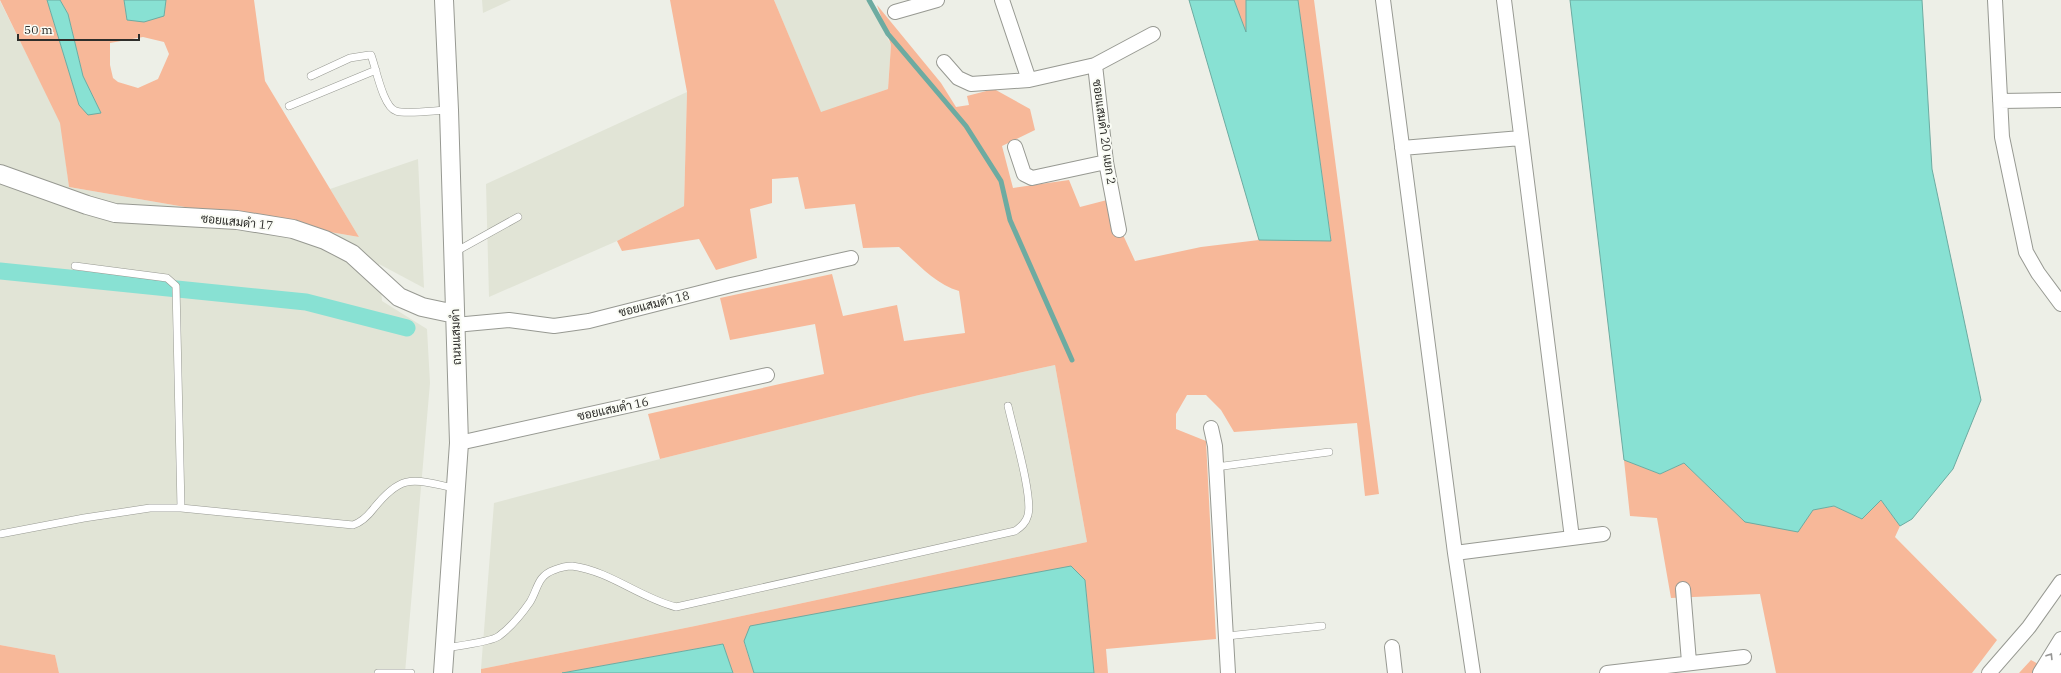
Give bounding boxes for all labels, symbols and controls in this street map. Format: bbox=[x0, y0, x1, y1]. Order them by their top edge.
scale bar bbox=[18, 16, 139, 42]
text: 50 m bbox=[24, 22, 53, 37]
street label: ซอยแสมดำ 20 แยก 2 bbox=[1090, 78, 1119, 186]
street label: ซอยแสมดำ 17 bbox=[200, 210, 274, 233]
street label: ซอยแสมดำ 18 bbox=[617, 287, 691, 320]
street label: ถนนแสมดำ bbox=[447, 309, 464, 365]
street label: ซอยแสมดำ 16 bbox=[576, 394, 650, 423]
one-way arrow bbox=[2046, 653, 2053, 660]

